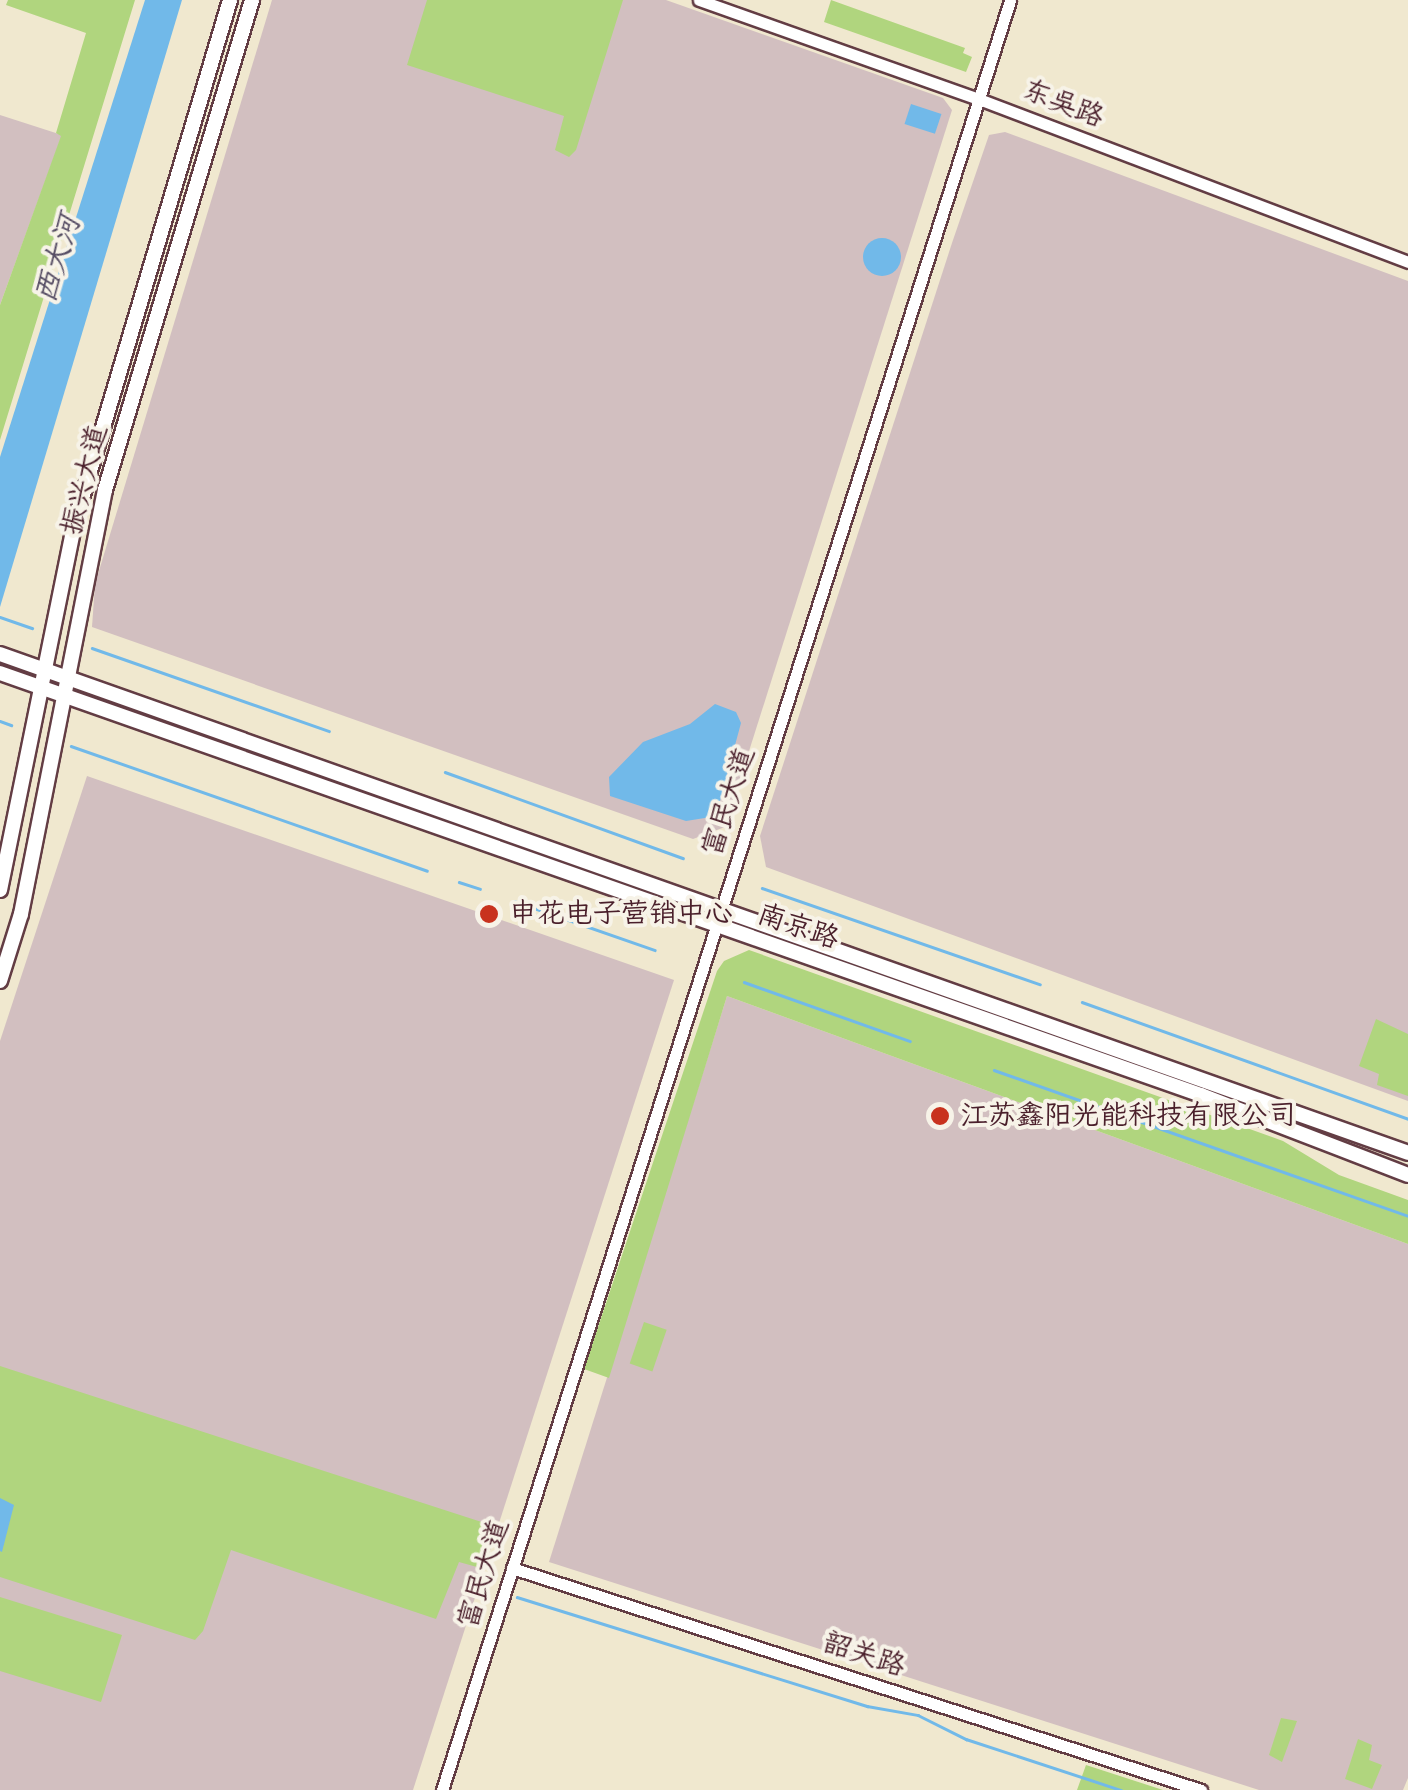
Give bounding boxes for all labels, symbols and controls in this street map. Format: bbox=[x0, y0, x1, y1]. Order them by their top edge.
street label: 东吴路 bbox=[1018, 73, 1108, 135]
water label: 西大河 bbox=[28, 211, 88, 307]
street label: 振兴大道 bbox=[55, 422, 115, 538]
street label: 富民大道 bbox=[696, 744, 762, 860]
place label: 申花电子营销中心 bbox=[509, 897, 733, 931]
street label: 南京路 bbox=[753, 897, 843, 957]
marker: 申花电子营销中心 bbox=[478, 903, 500, 925]
place label: 江苏鑫阳光能科技有限公司 bbox=[960, 1099, 1296, 1133]
marker: 江苏鑫阳光能科技有限公司 bbox=[929, 1105, 951, 1127]
street label: 富民大道 bbox=[452, 1516, 516, 1632]
street label: 韶关路 bbox=[819, 1626, 909, 1684]

